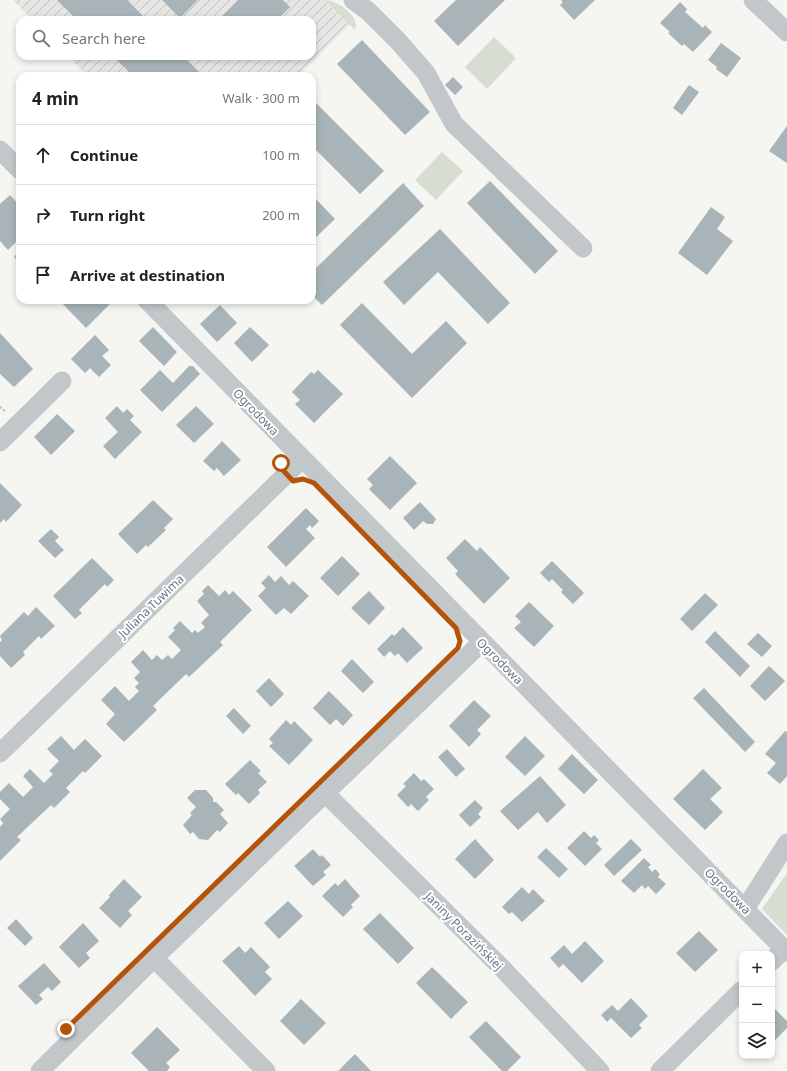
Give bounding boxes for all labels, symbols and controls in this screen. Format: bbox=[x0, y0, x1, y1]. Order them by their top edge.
search box bbox=[16, 16, 316, 60]
icon: search bbox=[30, 27, 52, 49]
text: Search here bbox=[62, 28, 145, 48]
text: 4 min bbox=[32, 87, 79, 110]
text: Walk · 300 m bbox=[222, 89, 300, 107]
icon: ahead bbox=[32, 144, 54, 166]
text: Continue bbox=[70, 145, 138, 165]
text: 100 m bbox=[262, 146, 300, 164]
icon: right bbox=[32, 204, 54, 226]
text: Turn right bbox=[70, 205, 145, 225]
text: 200 m bbox=[262, 206, 300, 224]
icon: arrive bbox=[32, 264, 54, 286]
text: Arrive at destination bbox=[70, 265, 225, 285]
street label: Ogrodowa bbox=[229, 385, 283, 439]
route start bbox=[272, 454, 290, 472]
street label: Juliana Tuwima bbox=[114, 570, 187, 642]
street label: Ogrodowa bbox=[473, 634, 527, 688]
street label: Ogrodowa bbox=[701, 864, 755, 918]
street label: Janiny Porazińskiej bbox=[420, 887, 507, 974]
map controls bbox=[739, 951, 775, 1059]
button: + bbox=[739, 951, 775, 987]
button: − bbox=[739, 987, 775, 1023]
route end bbox=[57, 1020, 75, 1038]
button: layers bbox=[739, 1023, 775, 1059]

